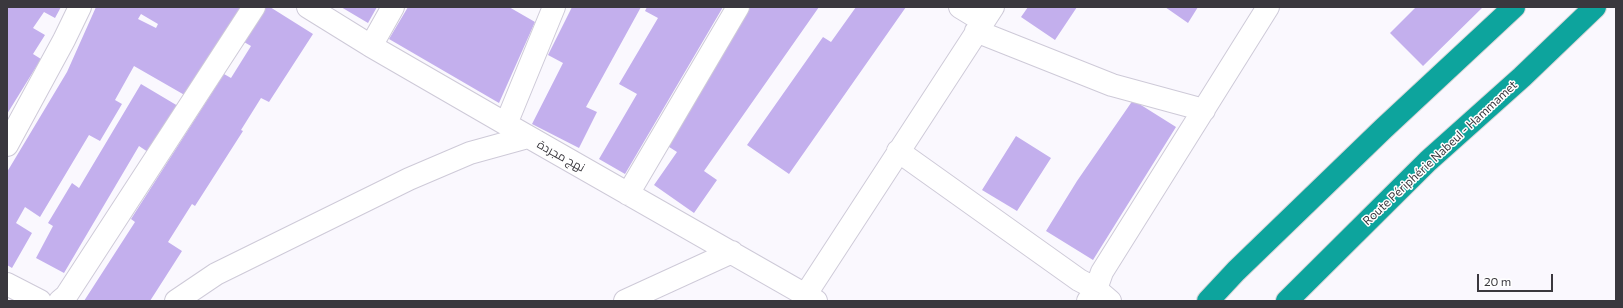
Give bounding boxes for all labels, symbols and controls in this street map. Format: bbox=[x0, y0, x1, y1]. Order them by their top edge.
street label: Route Périphérie Nabeul - Hammamet bbox=[1360, 78, 1520, 228]
street label: نهج مجردة bbox=[535, 137, 587, 175]
scale bar bbox=[1479, 266, 1555, 292]
text: 20 m bbox=[1484, 274, 1511, 288]

